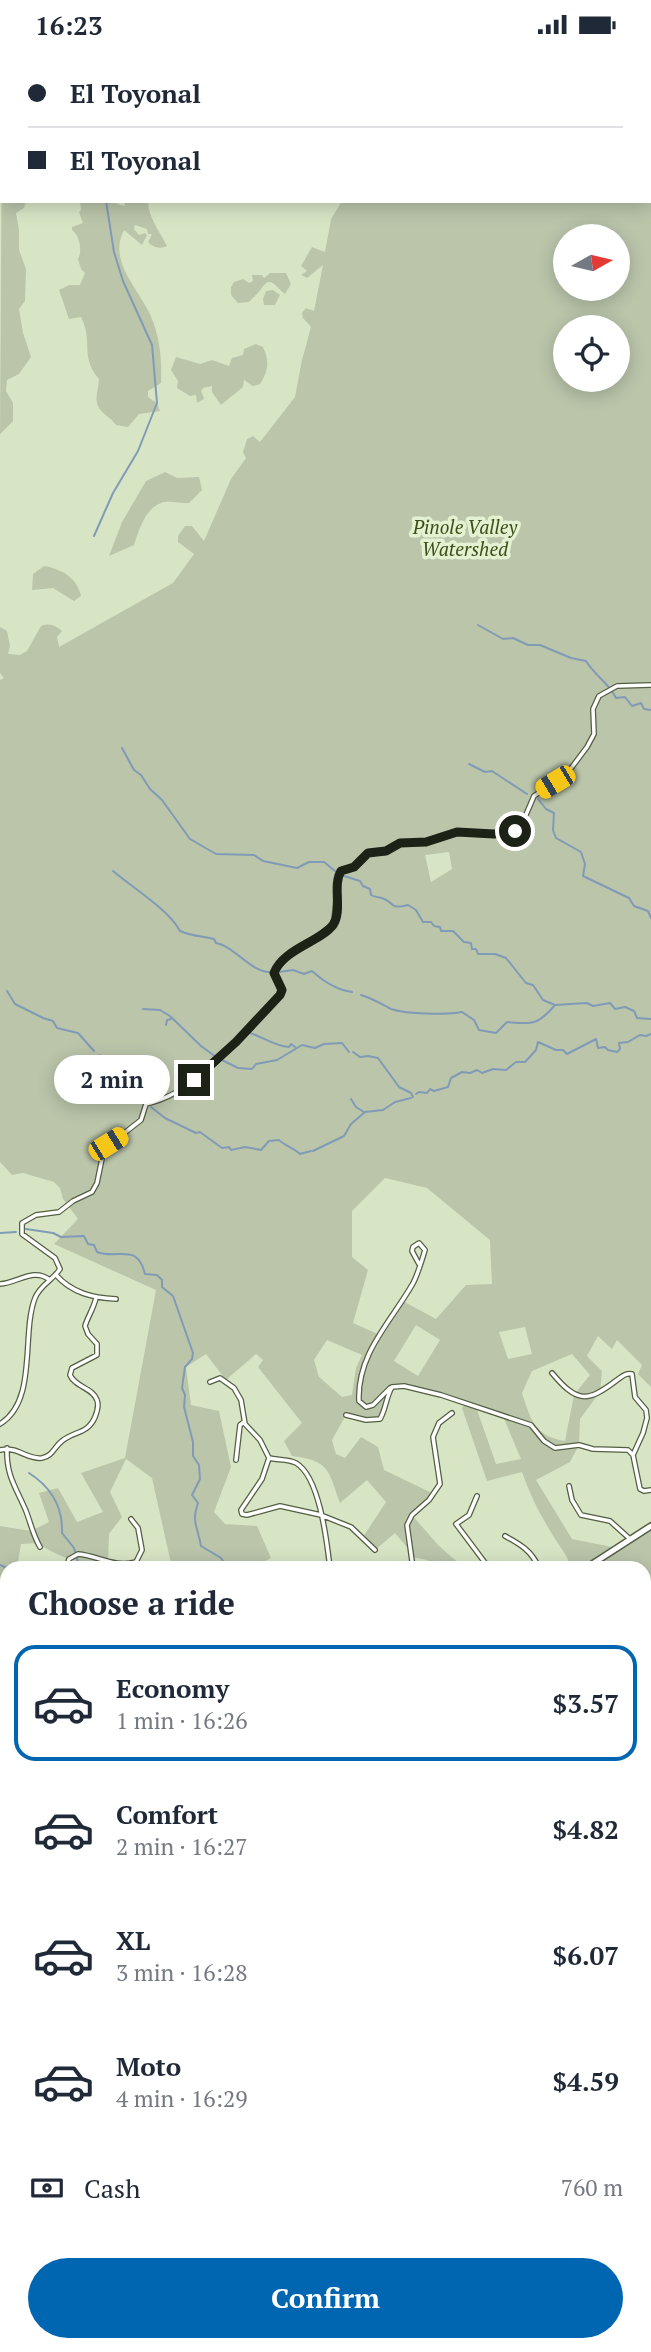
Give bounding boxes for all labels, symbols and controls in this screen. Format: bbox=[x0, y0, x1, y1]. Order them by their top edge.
text: 16:23 bbox=[35, 8, 103, 42]
text: El Toyonal bbox=[70, 76, 201, 110]
text: El Toyonal bbox=[70, 143, 201, 177]
north arrow bbox=[553, 224, 630, 301]
map controls bbox=[553, 224, 630, 392]
button: locate bbox=[553, 315, 630, 392]
park label: Pinole Valley Watershed bbox=[412, 514, 519, 561]
car bbox=[532, 762, 579, 802]
route start bbox=[499, 815, 531, 847]
callout: 2 min bbox=[54, 1055, 170, 1105]
text: 2 min bbox=[81, 1064, 143, 1095]
route end bbox=[178, 1064, 210, 1096]
car bbox=[85, 1124, 132, 1164]
text: Choose a ride bbox=[28, 1582, 235, 1624]
text: Economy bbox=[116, 1671, 229, 1705]
icon: car bbox=[32, 1672, 95, 1735]
text: $3.57 bbox=[553, 1686, 619, 1720]
text: 1 min · 16:26 bbox=[116, 1705, 248, 1736]
text: Comfort bbox=[116, 1797, 218, 1831]
icon: car bbox=[32, 1798, 95, 1861]
text: $4.82 bbox=[553, 1812, 619, 1846]
text: 2 min · 16:27 bbox=[116, 1831, 248, 1862]
text: XL bbox=[116, 1923, 150, 1957]
icon: car bbox=[32, 1924, 95, 1987]
text: $6.07 bbox=[553, 1938, 619, 1972]
text: 3 min · 16:28 bbox=[116, 1957, 248, 1988]
text: Moto bbox=[116, 2049, 181, 2083]
icon: car bbox=[32, 2050, 95, 2113]
text: $4.59 bbox=[553, 2064, 619, 2098]
text: 4 min · 16:29 bbox=[116, 2083, 248, 2114]
icon: cash bbox=[28, 2169, 66, 2207]
text: Cash bbox=[84, 2171, 140, 2205]
text: 760 m bbox=[561, 2172, 623, 2203]
button: Confirm bbox=[28, 2258, 623, 2338]

